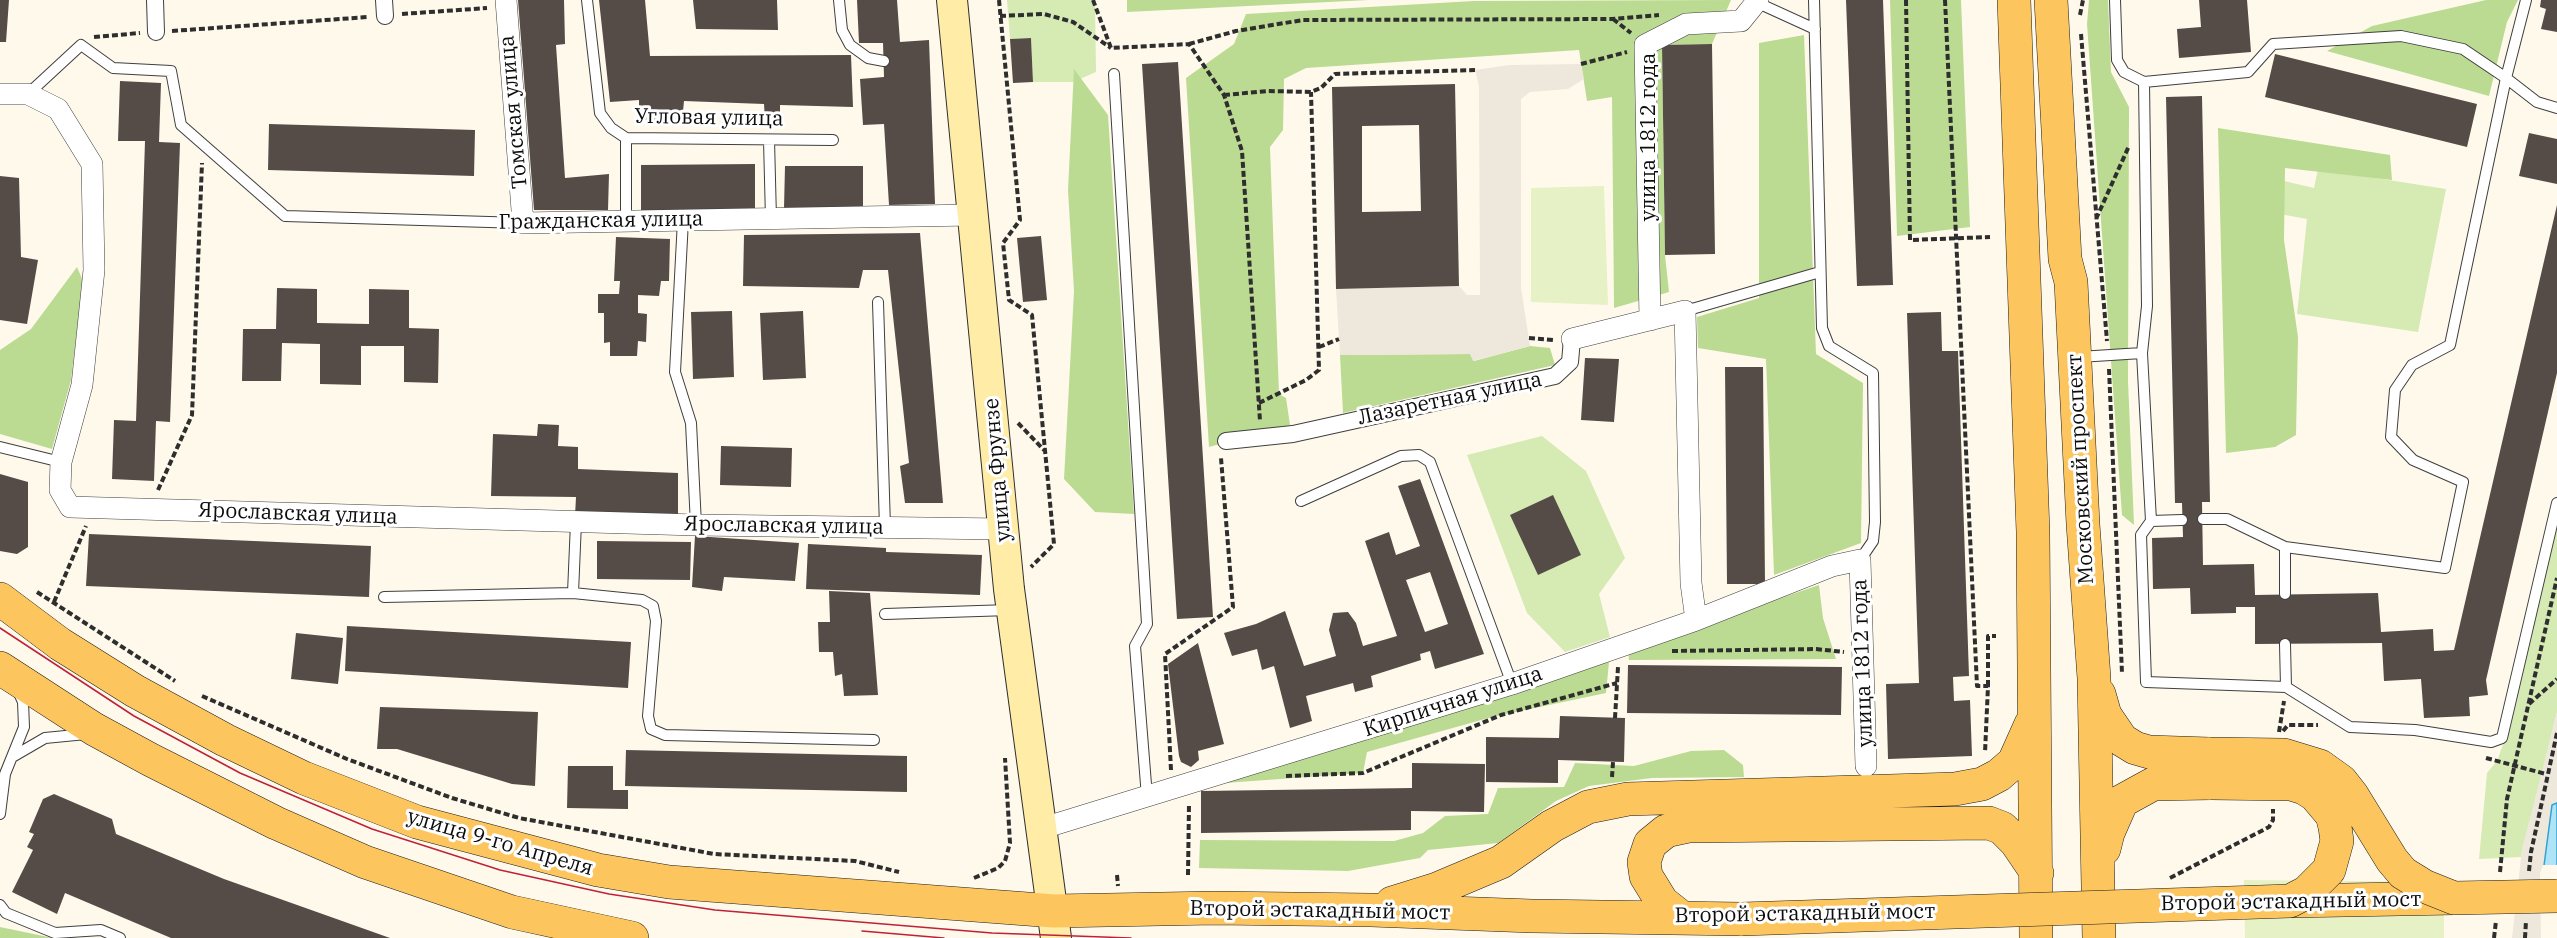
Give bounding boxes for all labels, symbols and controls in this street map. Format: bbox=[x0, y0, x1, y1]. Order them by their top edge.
street label: Томская улица bbox=[495, 34, 533, 190]
street label: улица 1812 года bbox=[1636, 53, 1662, 221]
street label: Угловая улица bbox=[634, 104, 784, 132]
street label: Гражданская улица bbox=[498, 207, 704, 235]
street label: Московский проспект bbox=[2062, 353, 2100, 585]
street label: Лазаретная улица bbox=[1356, 367, 1544, 431]
street label: улица Фрунзе bbox=[979, 397, 1017, 543]
street label: Ярославская улица bbox=[198, 498, 398, 530]
street label: Ярославская улица bbox=[684, 512, 884, 540]
street label: улица 1812 года bbox=[1847, 578, 1879, 748]
street label: Кирпичная улица bbox=[1360, 661, 1546, 743]
street label: улица 9-го Апреля bbox=[404, 804, 596, 882]
street label: Второй эстакадный мост bbox=[2161, 887, 2421, 917]
street label: Второй эстакадный мост bbox=[1190, 896, 1450, 926]
street label: Второй эстакадный мост bbox=[1675, 899, 1935, 929]

